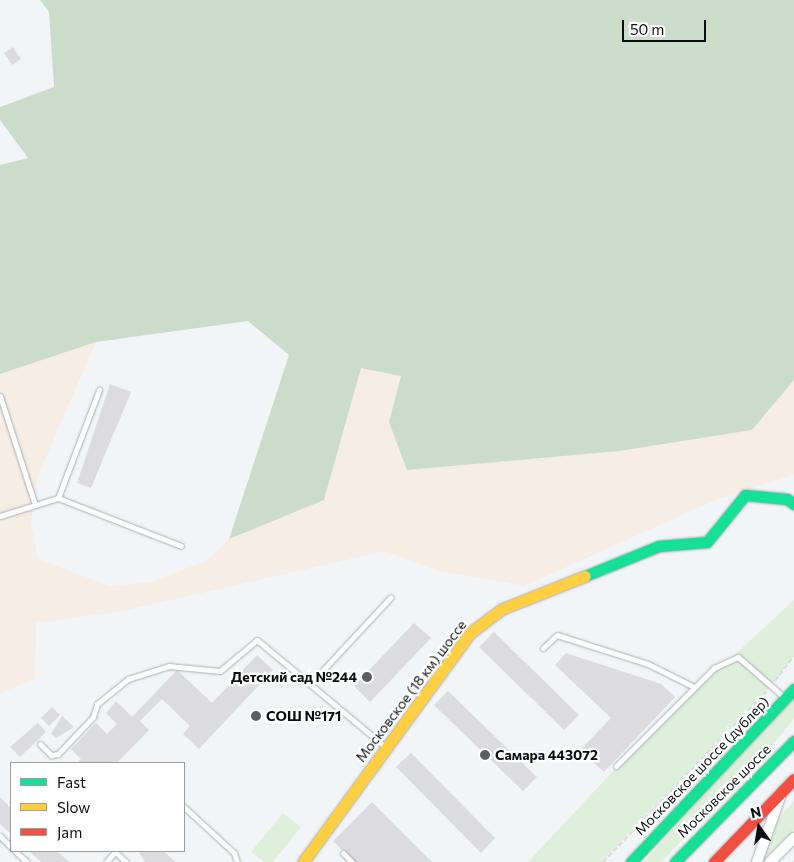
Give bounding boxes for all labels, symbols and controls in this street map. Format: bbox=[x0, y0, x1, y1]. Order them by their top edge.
scale bar bbox=[624, 10, 708, 42]
text: 50 m bbox=[630, 20, 664, 38]
street label: Московское (18 км) шоссе bbox=[352, 617, 470, 765]
place label: Детский сад №244 bbox=[231, 669, 357, 685]
marker: Детский сад №244 bbox=[361, 671, 373, 683]
street label: Московское шоссе (дублер) bbox=[631, 693, 773, 839]
place label: СОШ №171 bbox=[266, 708, 341, 724]
marker: СОШ №171 bbox=[250, 710, 262, 722]
street label: Московское шоссе bbox=[674, 741, 774, 841]
place label: Самара 443072 bbox=[495, 747, 598, 763]
marker: Самара 443072 bbox=[479, 749, 491, 761]
legend bbox=[10, 762, 185, 852]
text: Fast bbox=[57, 773, 86, 791]
text: Slow bbox=[57, 798, 90, 816]
north arrow bbox=[734, 802, 784, 852]
text: N bbox=[748, 802, 763, 821]
text: Jam bbox=[57, 823, 82, 841]

